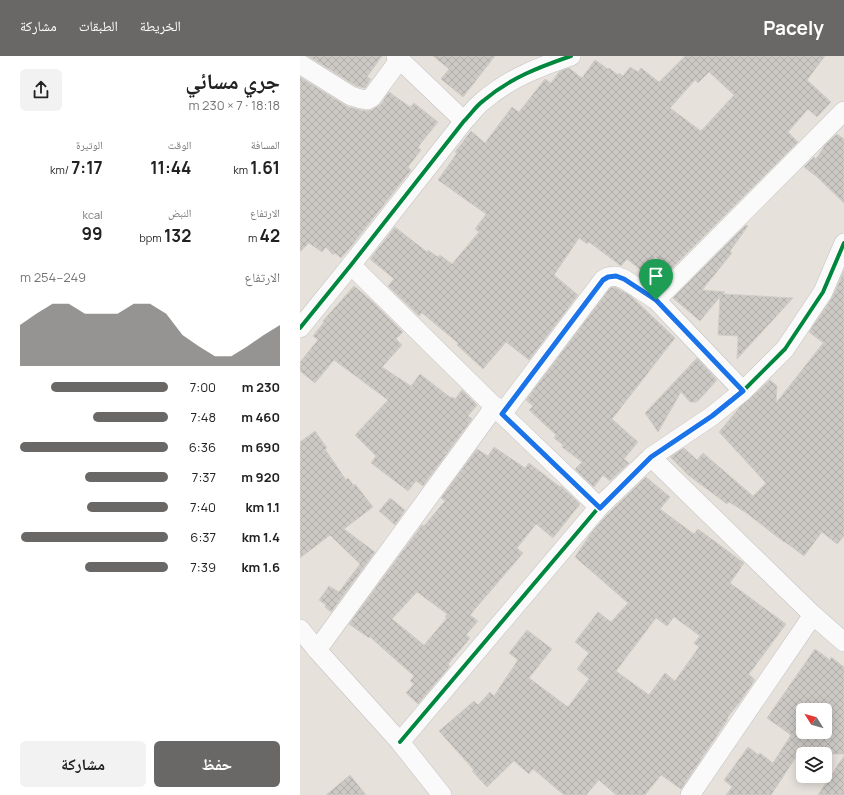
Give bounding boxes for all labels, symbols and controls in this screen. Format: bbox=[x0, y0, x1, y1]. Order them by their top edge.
text: Pacely bbox=[763, 15, 824, 41]
text: مشاركة bbox=[20, 16, 57, 35]
text: الطبقات bbox=[79, 16, 118, 35]
text: الخريطة bbox=[140, 16, 181, 35]
text: جري مسائي bbox=[185, 66, 280, 96]
button: share bbox=[20, 69, 62, 111]
text: 18:18 · 7 × 230 m bbox=[188, 96, 280, 114]
text: الوتيرة bbox=[76, 137, 103, 152]
text: الوقت bbox=[168, 137, 191, 152]
text: المسافة bbox=[251, 137, 280, 152]
text: 7:17 bbox=[71, 156, 103, 179]
text: 11:44 bbox=[150, 156, 191, 179]
text: 1.61 bbox=[250, 156, 280, 179]
text: /km bbox=[50, 162, 71, 177]
text: km bbox=[233, 162, 250, 177]
text: النبض bbox=[168, 205, 191, 220]
text: الارتفاع bbox=[250, 205, 280, 220]
text: kcal bbox=[83, 207, 103, 222]
text: 99 bbox=[82, 222, 103, 245]
text: 132 bbox=[164, 224, 191, 247]
text: 42 bbox=[260, 224, 280, 247]
text: bpm bbox=[139, 230, 164, 245]
text: m bbox=[248, 230, 260, 245]
pin bbox=[639, 259, 673, 300]
icon: arrive bbox=[645, 265, 667, 287]
text: 249–254 m bbox=[20, 268, 86, 286]
text: الارتفاع bbox=[245, 268, 280, 286]
text: 7:00 bbox=[190, 378, 216, 396]
text: 230 m bbox=[242, 378, 280, 396]
text: 7:48 bbox=[190, 408, 216, 426]
text: 460 m bbox=[241, 408, 280, 426]
text: 6:36 bbox=[189, 438, 216, 456]
text: 690 m bbox=[241, 438, 280, 456]
text: 7:37 bbox=[192, 468, 216, 486]
text: 920 m bbox=[241, 468, 280, 486]
text: 7:40 bbox=[190, 498, 216, 516]
text: 1.1 km bbox=[245, 498, 280, 516]
text: 6:37 bbox=[190, 528, 216, 546]
text: 1.4 km bbox=[242, 528, 280, 546]
text: 7:39 bbox=[190, 558, 216, 576]
text: 1.6 km bbox=[242, 558, 280, 576]
north arrow bbox=[796, 703, 832, 739]
map controls bbox=[796, 703, 832, 783]
button: مشاركة bbox=[20, 741, 146, 787]
button: حفظ bbox=[154, 741, 280, 787]
button: layers bbox=[796, 747, 832, 783]

